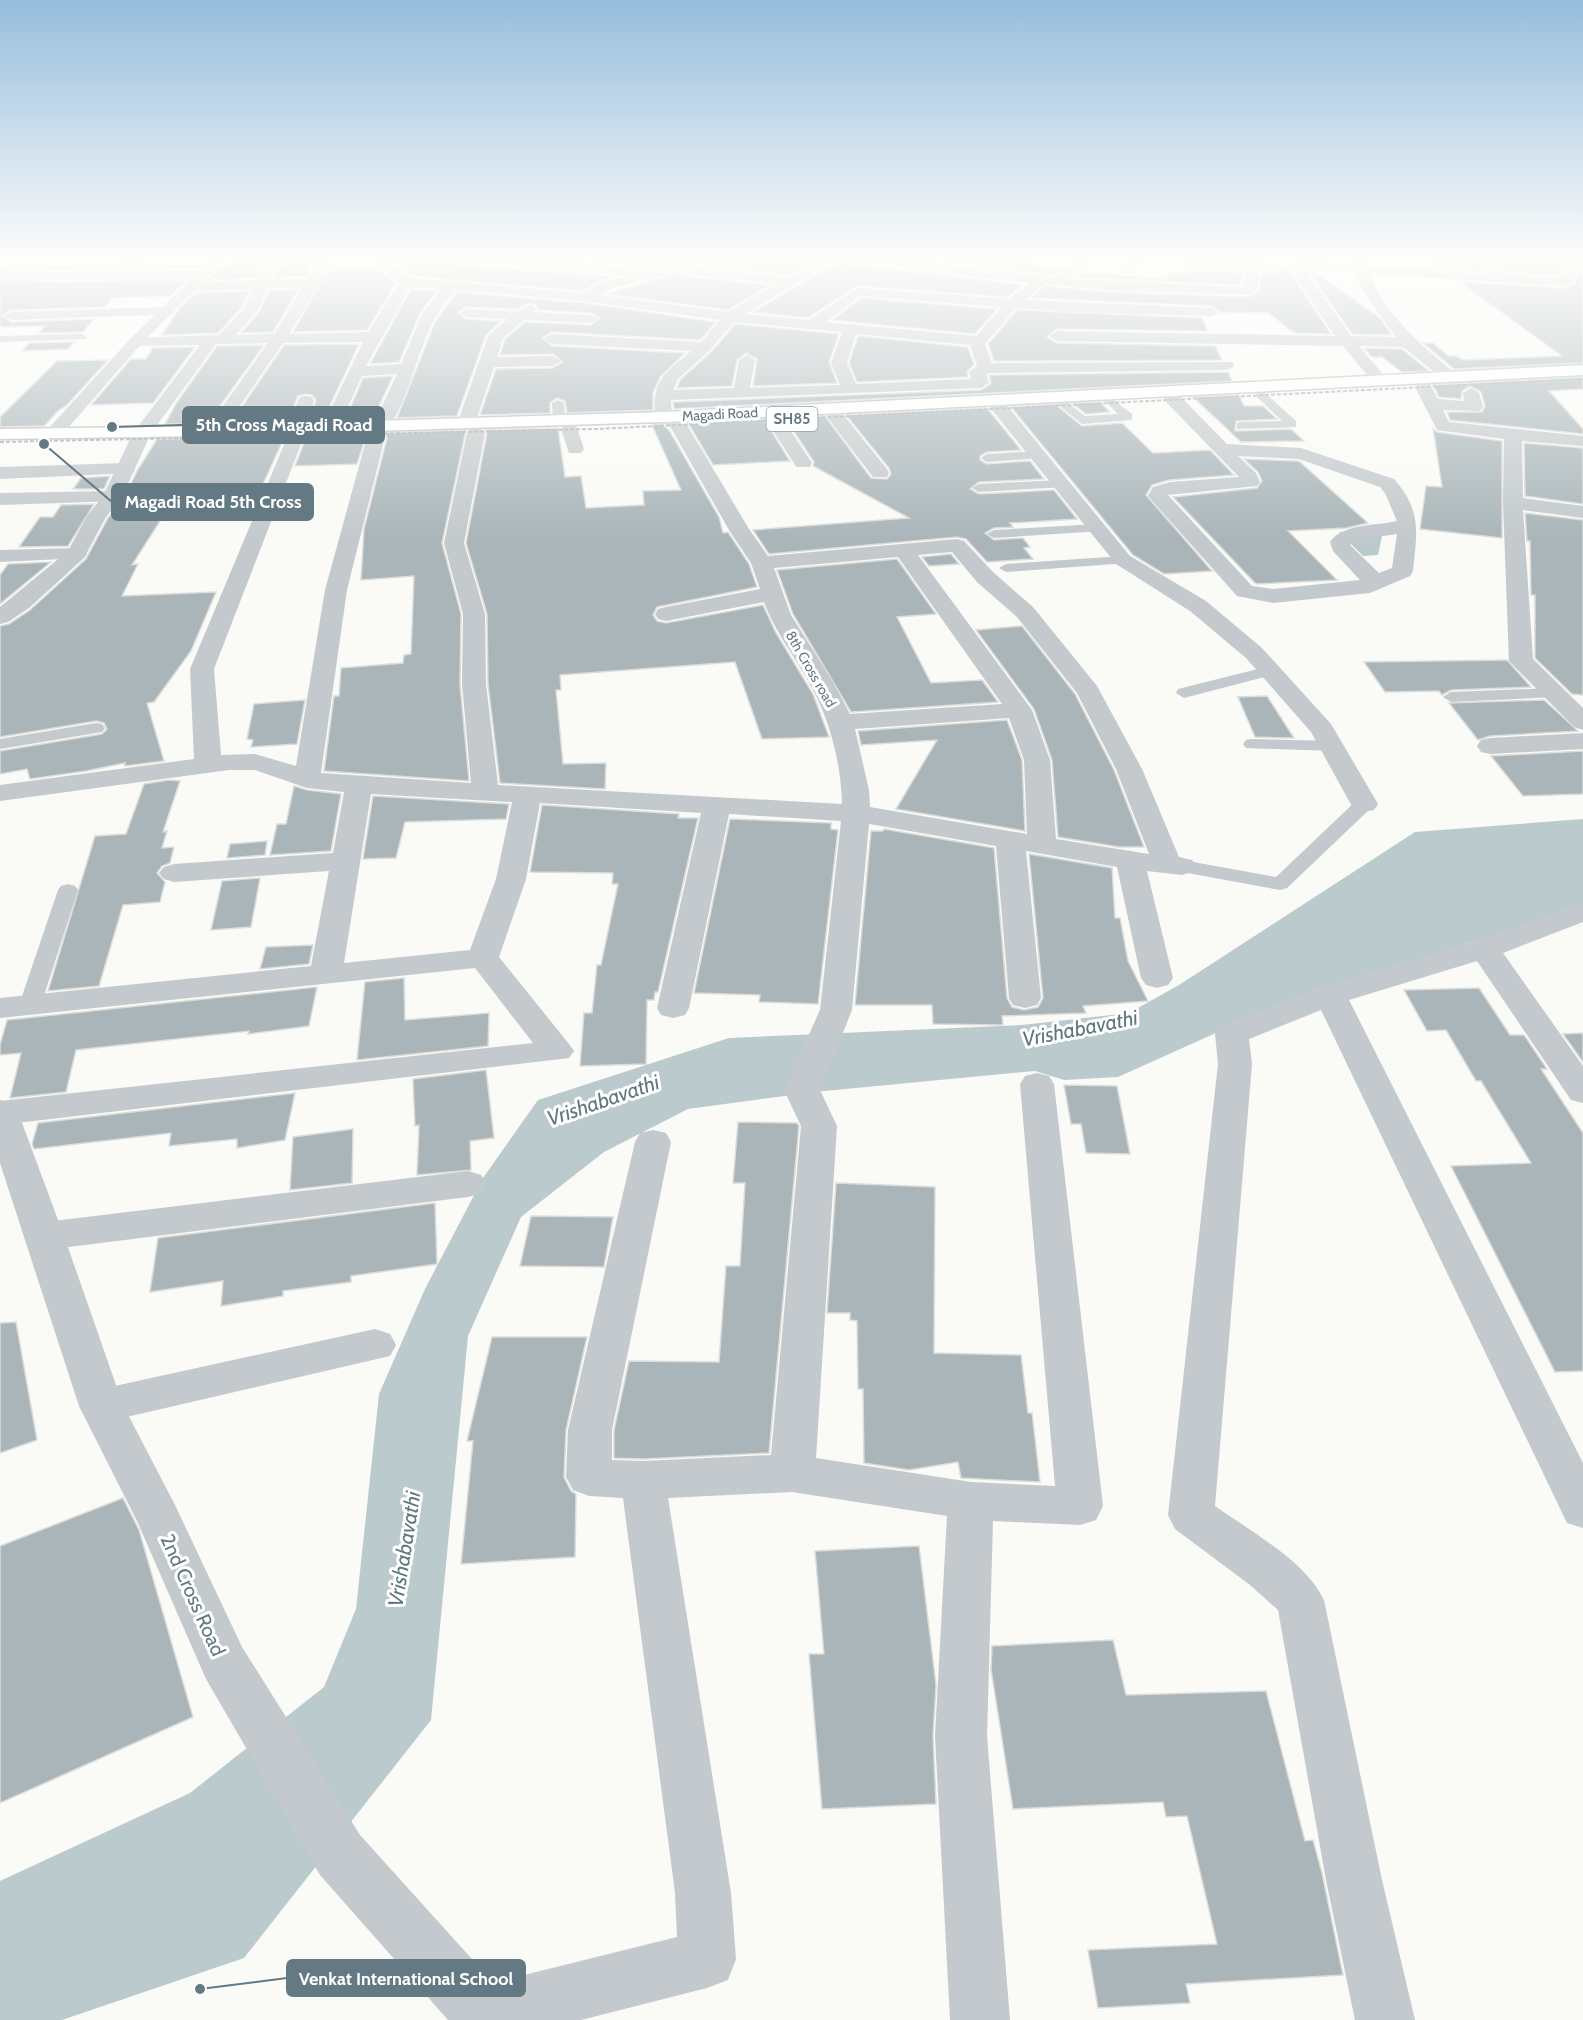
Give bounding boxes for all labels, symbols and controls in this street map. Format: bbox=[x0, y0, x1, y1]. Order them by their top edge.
street label: Magadi Road bbox=[682, 403, 758, 425]
callout: 5th Cross Magadi Road bbox=[183, 407, 384, 443]
road number: SH85 bbox=[766, 407, 818, 431]
text: 5th Cross Magadi Road bbox=[195, 414, 373, 436]
callout: Magadi Road 5th Cross bbox=[112, 484, 313, 520]
text: Magadi Road 5th Cross bbox=[124, 491, 302, 513]
street label: 8th Cross road bbox=[782, 627, 840, 711]
water label: Vrishabavathi bbox=[1020, 1004, 1140, 1051]
water label: Vrishabavathi bbox=[544, 1069, 663, 1131]
water label: Vrishabavathi bbox=[383, 1489, 426, 1609]
street label: 2nd Cross Road bbox=[155, 1530, 231, 1660]
callout: Venkat International School bbox=[287, 1960, 525, 1996]
text: Venkat International School bbox=[299, 1968, 513, 1990]

